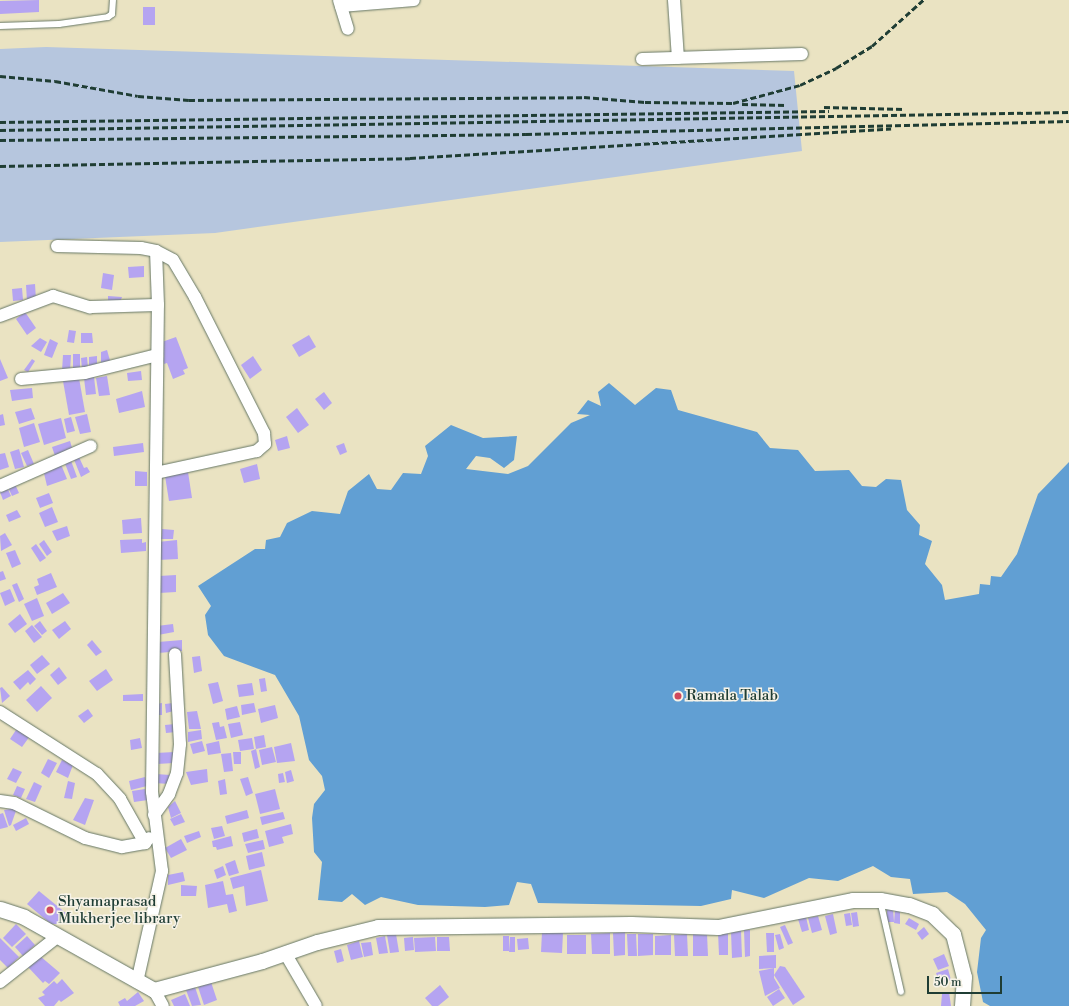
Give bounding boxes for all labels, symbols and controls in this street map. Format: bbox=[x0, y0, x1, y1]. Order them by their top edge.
place label: Ramala Talab bbox=[686, 687, 778, 705]
marker: Ramala Talab bbox=[673, 691, 683, 701]
place label: Shyamaprasad Mukherjee library bbox=[58, 892, 180, 927]
marker: Shyamaprasad Mukherjee library bbox=[45, 905, 55, 915]
scale bar bbox=[929, 968, 1004, 994]
text: 50 m bbox=[934, 975, 962, 990]

